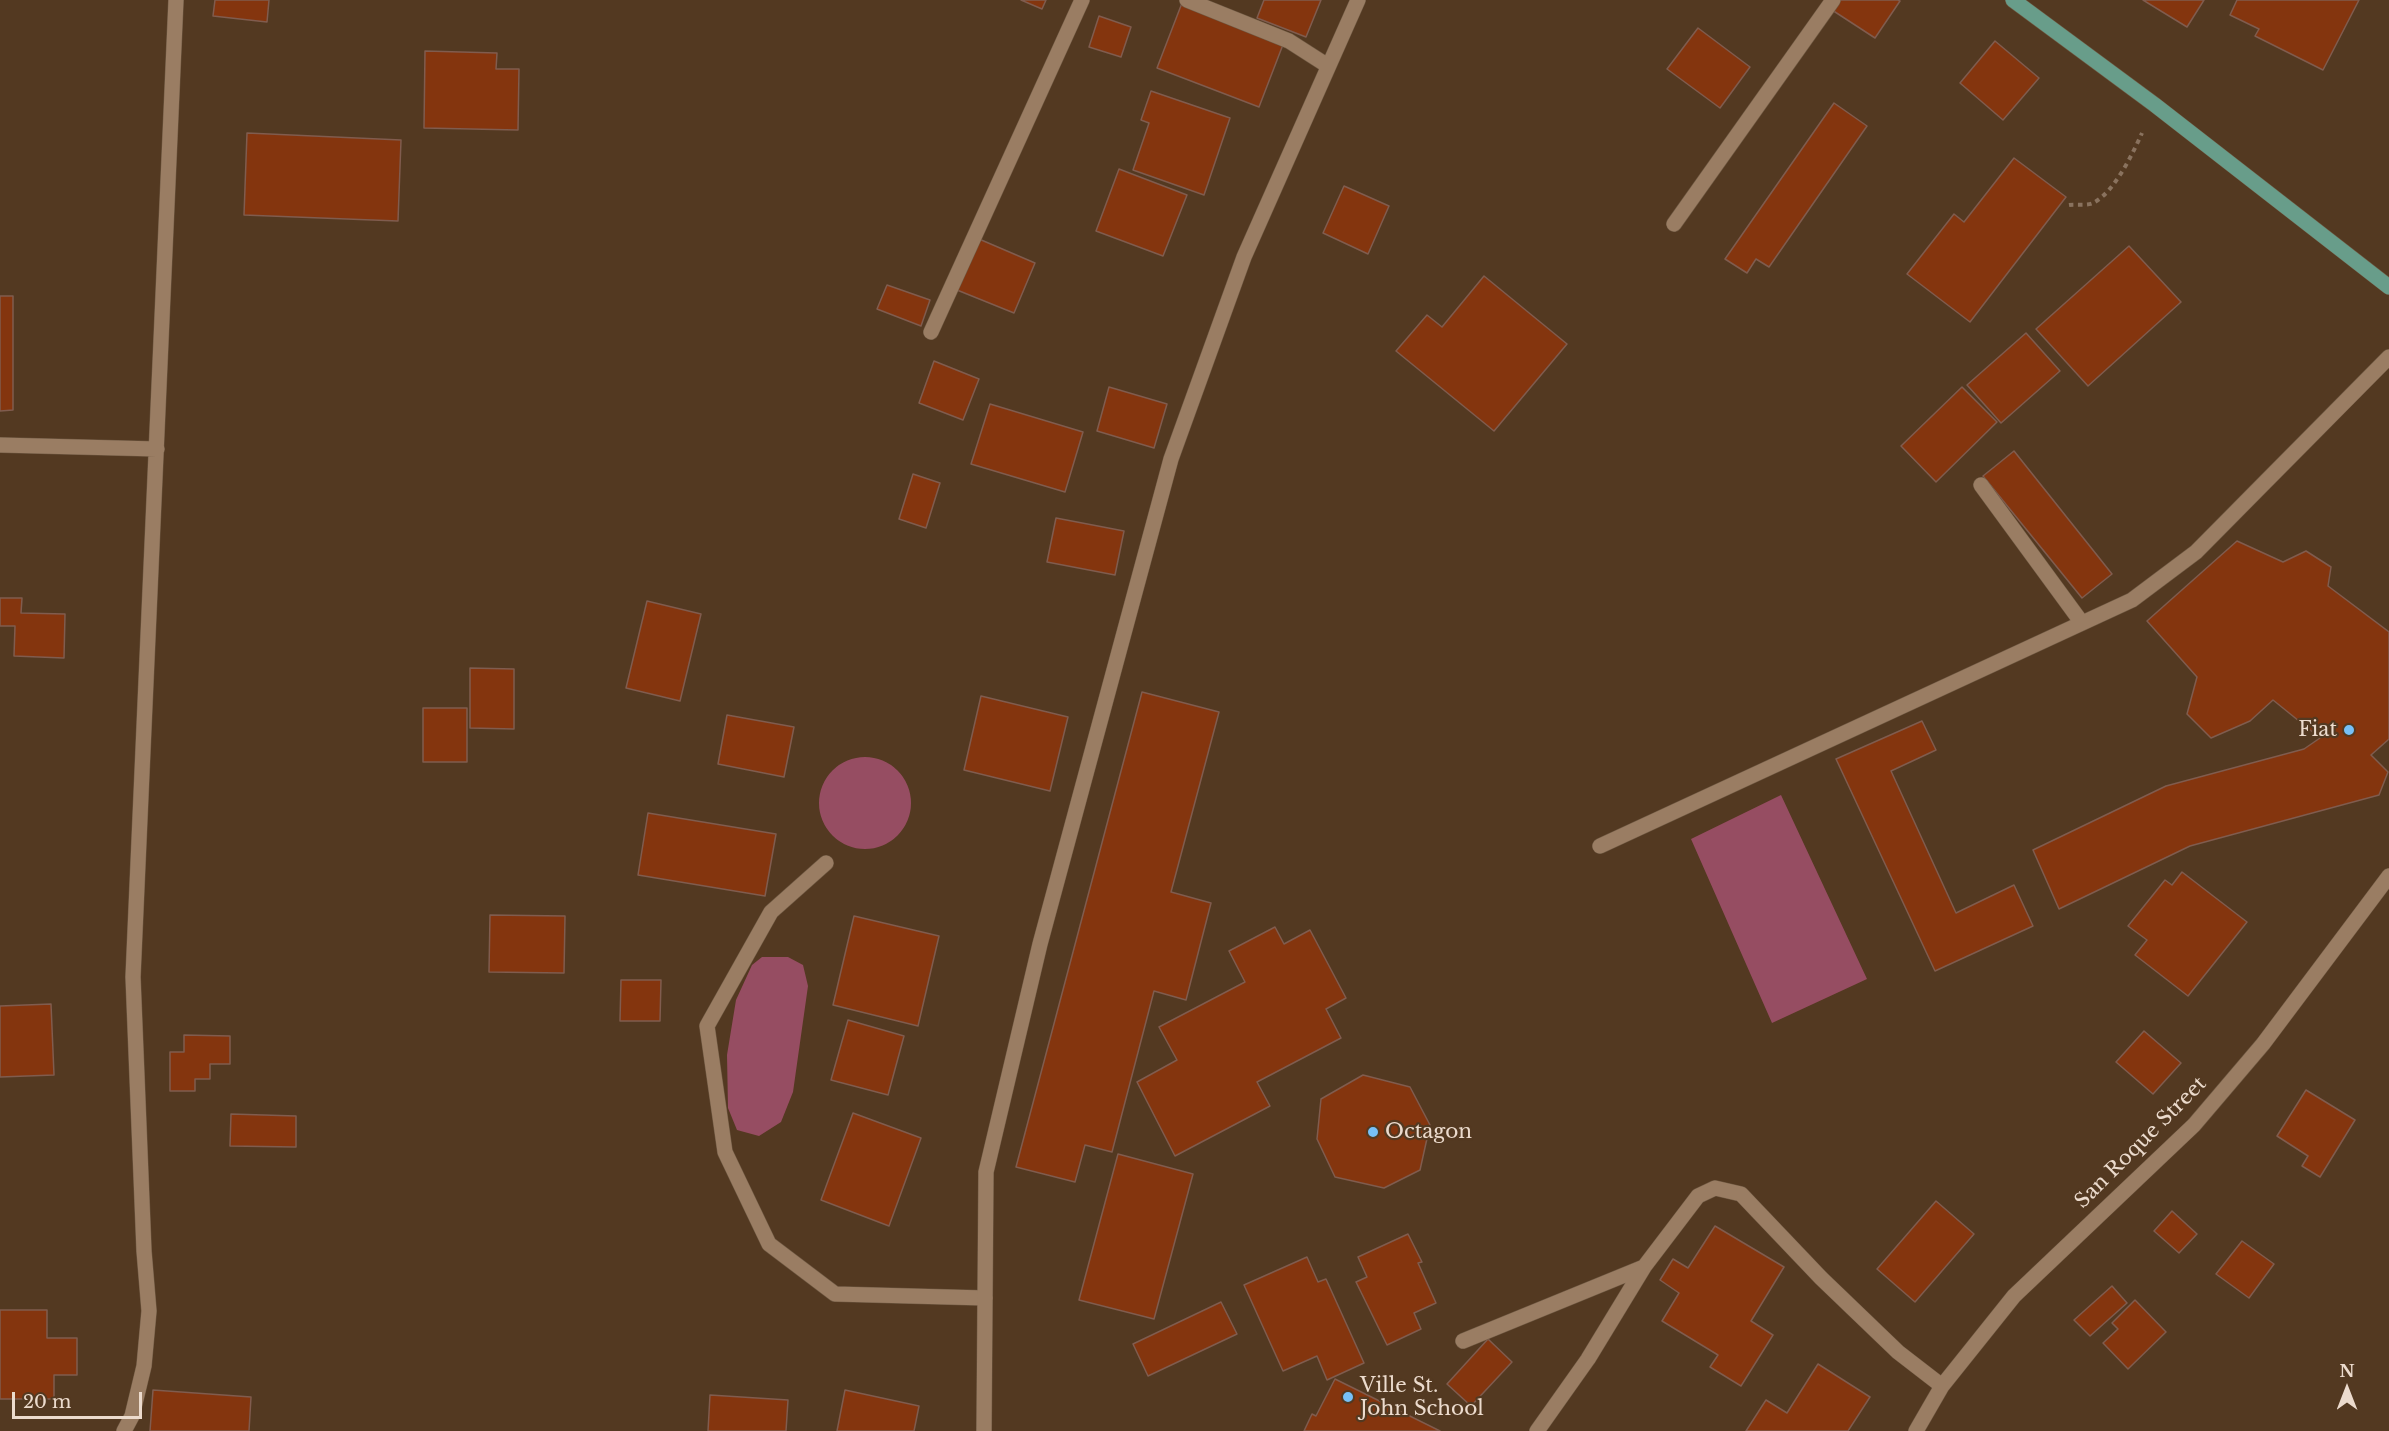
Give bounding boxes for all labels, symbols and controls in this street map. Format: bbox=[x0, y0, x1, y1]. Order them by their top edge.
place label: Fiat bbox=[2298, 718, 2337, 742]
marker: Fiat bbox=[2342, 723, 2356, 737]
street label: San Roque Street bbox=[2070, 1072, 2212, 1214]
place label: Octagon bbox=[1385, 1120, 1472, 1144]
marker: Octagon bbox=[1366, 1125, 1380, 1139]
north arrow bbox=[2317, 1359, 2377, 1419]
text: N bbox=[2339, 1361, 2355, 1381]
place label: Ville St. John School bbox=[1360, 1374, 1484, 1421]
scale bar bbox=[15, 1380, 146, 1418]
marker: Ville St. John School bbox=[1341, 1390, 1355, 1404]
text: 20 m bbox=[23, 1391, 71, 1413]

